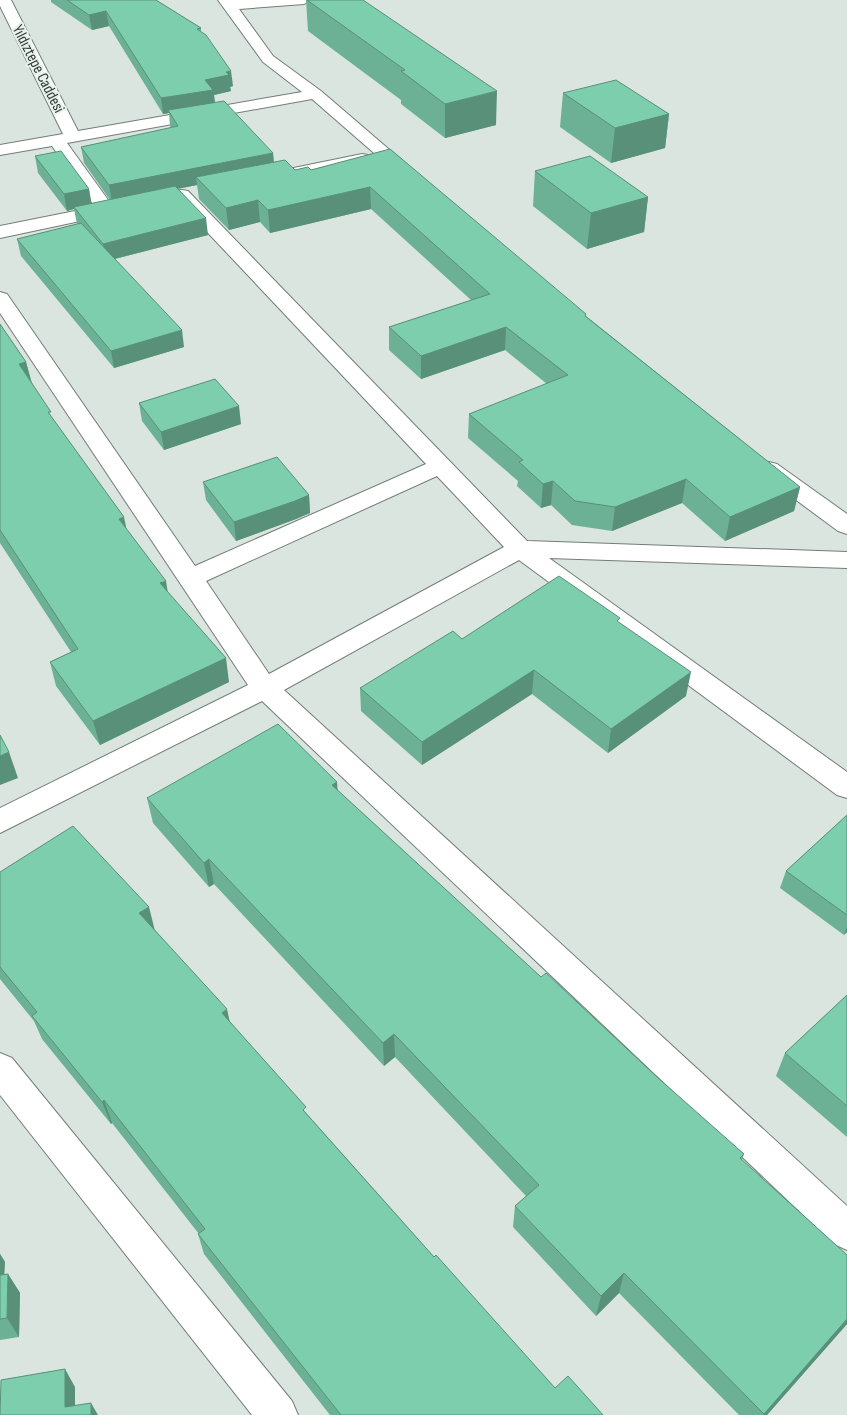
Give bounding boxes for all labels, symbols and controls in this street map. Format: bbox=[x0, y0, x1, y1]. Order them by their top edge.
street label: Yıldıztepe Caddesi bbox=[8, 22, 68, 116]

